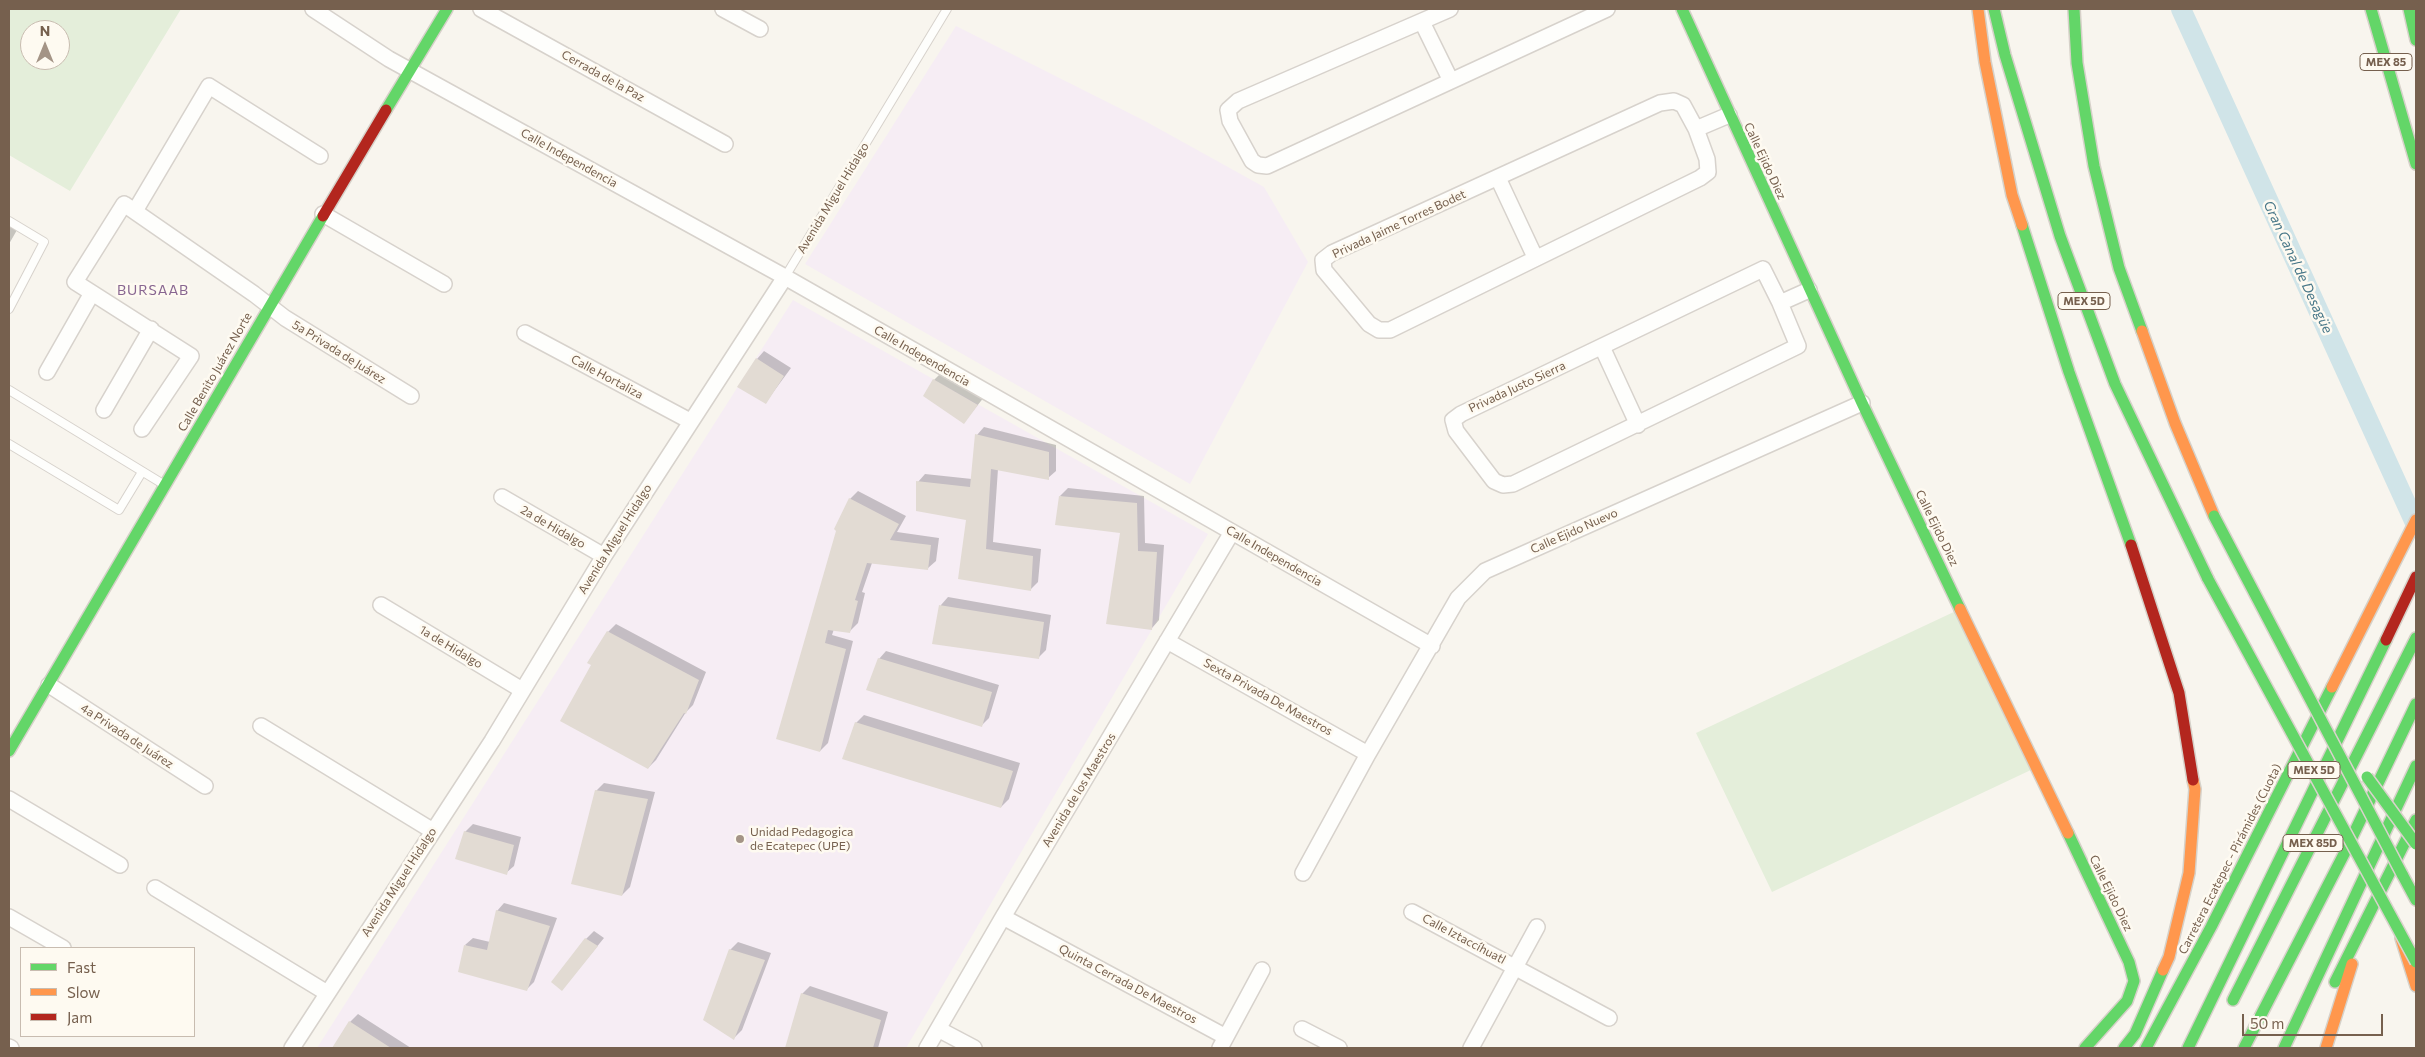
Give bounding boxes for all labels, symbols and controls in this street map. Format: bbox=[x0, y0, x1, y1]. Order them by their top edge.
north arrow bbox=[20, 20, 70, 70]
text: N bbox=[40, 22, 50, 39]
street label: Cerrada de la Paz bbox=[559, 47, 647, 105]
road number: MEX 85 bbox=[2360, 54, 2412, 70]
street label: Calle Ejido Diez bbox=[1741, 120, 1789, 202]
street label: Calle Independencia bbox=[518, 125, 620, 191]
street label: Avenida Miguel Hidalgo bbox=[794, 140, 872, 256]
street label: Privada Jaime Torres Bodet bbox=[1330, 187, 1468, 261]
water label: Gran Canal de Desagüe bbox=[2260, 198, 2336, 336]
district label: BURSAAB bbox=[116, 282, 190, 298]
road number: MEX 5D bbox=[2058, 292, 2110, 310]
street label: Calle Benito Juárez Norte bbox=[175, 310, 255, 434]
street label: 5a Privada de Juárez bbox=[290, 317, 388, 387]
street label: Calle Independencia bbox=[871, 323, 973, 389]
street label: Calle Hortaliza bbox=[568, 352, 646, 402]
street label: Privada Justo Sierra bbox=[1466, 358, 1568, 416]
street label: Avenida Miguel Hidalgo bbox=[575, 481, 655, 597]
street label: Calle Ejido Diez bbox=[1912, 487, 1962, 569]
street label: 2a de Hidalgo bbox=[518, 503, 588, 551]
street label: Calle Ejido Nuevo bbox=[1528, 505, 1620, 557]
street label: Calle Independencia bbox=[1223, 523, 1325, 589]
street label: 1a de Hidalgo bbox=[417, 623, 485, 671]
street label: Sexta Privada De Maestros bbox=[1201, 655, 1335, 739]
street label: 4a Privada de Juárez bbox=[78, 701, 176, 771]
street label: Avenida de los Maestros bbox=[1039, 730, 1119, 850]
street label: Carretera Ecatepec - Pirámides (Cuota) bbox=[2175, 761, 2285, 957]
road number: MEX 5D bbox=[2288, 762, 2340, 778]
street label: Avenida Miguel Hidalgo bbox=[358, 825, 440, 939]
place label: Unidad Pedagogica de Ecatepec (UPE) bbox=[750, 825, 853, 853]
marker: Unidad Pedagogica de Ecatepec (UPE) bbox=[734, 833, 746, 845]
road number: MEX 85D bbox=[2283, 834, 2343, 851]
street label: Calle Ejido Diez bbox=[2086, 852, 2136, 934]
street label: Calle Iztaccíhuatl bbox=[1420, 911, 1508, 967]
street label: Quinta Cerrada De Maestros bbox=[1056, 941, 1200, 1027]
legend bbox=[20, 947, 195, 1037]
text: Fast bbox=[67, 958, 96, 976]
text: Slow bbox=[67, 983, 100, 1001]
scale bar bbox=[2245, 1004, 2386, 1036]
text: Jam bbox=[67, 1008, 92, 1026]
text: 50 m bbox=[2250, 1014, 2284, 1032]

